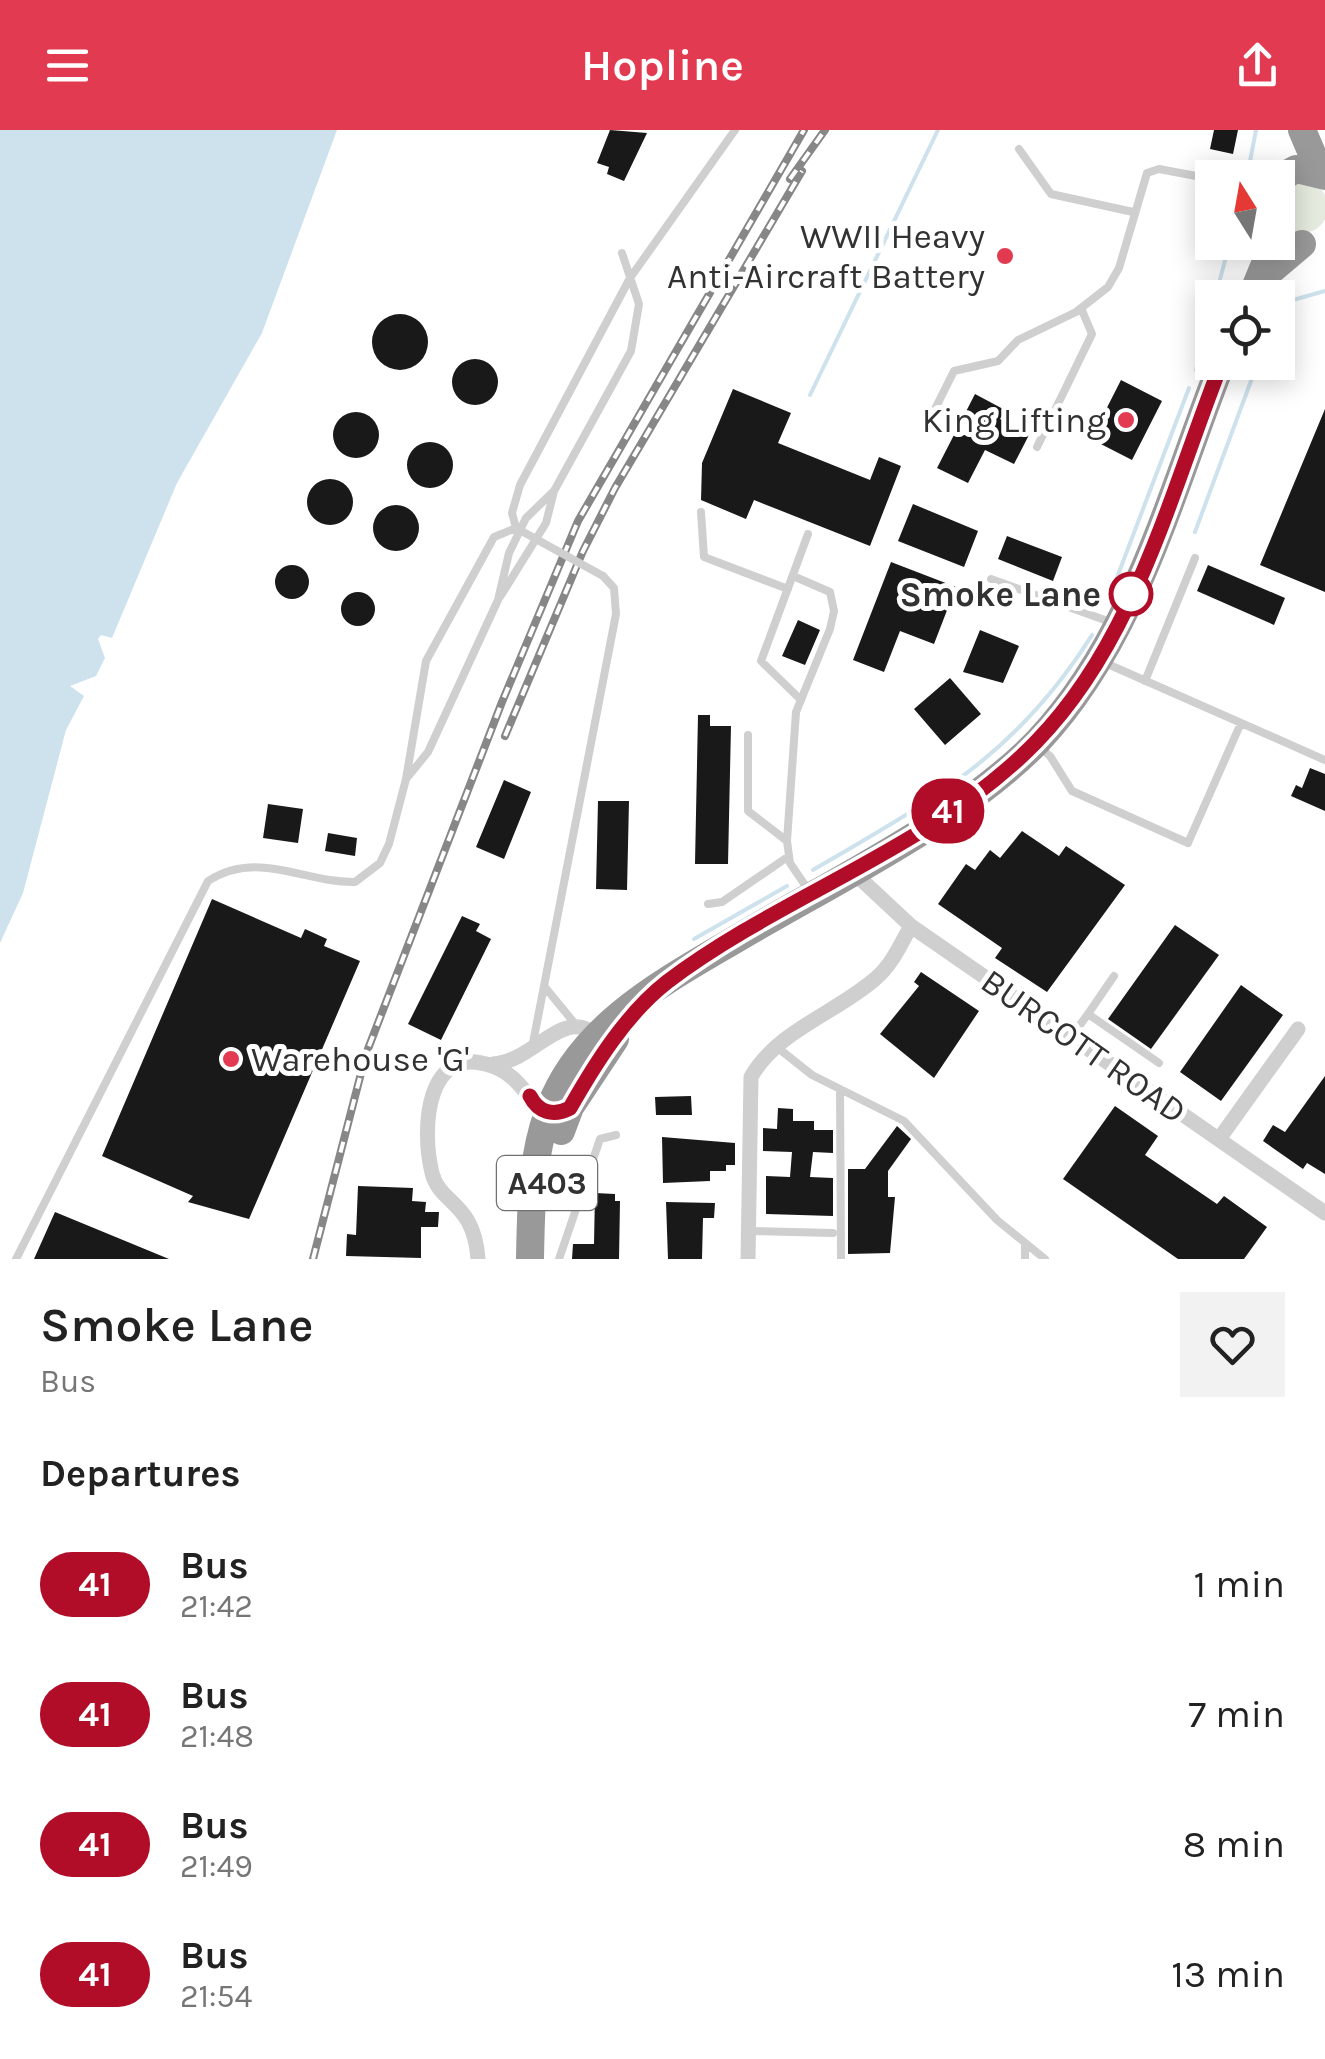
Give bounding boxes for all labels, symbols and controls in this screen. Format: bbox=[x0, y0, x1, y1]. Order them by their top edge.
icon: menu bbox=[40, 38, 95, 93]
icon: share bbox=[1230, 38, 1285, 93]
text: Hopline bbox=[581, 39, 744, 91]
north arrow bbox=[1195, 160, 1295, 260]
map controls bbox=[1195, 160, 1295, 380]
place label: WWII Heavy Anti-Aircraft Battery bbox=[667, 216, 985, 297]
marker: WWII Heavy Anti-Aircraft Battery bbox=[994, 245, 1016, 267]
button: locate bbox=[1195, 280, 1295, 380]
place label: King Lifting bbox=[922, 400, 1106, 441]
marker: King Lifting bbox=[1115, 409, 1137, 431]
marker: Smoke Lane bbox=[1110, 573, 1152, 615]
place label: Smoke Lane bbox=[899, 574, 1101, 615]
line badge: 41 bbox=[903, 778, 993, 844]
text: 41 bbox=[931, 791, 965, 832]
street label: BURCOTT ROAD bbox=[973, 961, 1194, 1132]
place label: Warehouse 'G' bbox=[251, 1039, 469, 1080]
marker: Warehouse 'G' bbox=[220, 1048, 242, 1070]
road number: A403 bbox=[497, 1156, 597, 1210]
button: heart bbox=[1180, 1292, 1285, 1397]
text: Smoke Lane bbox=[40, 1297, 314, 1353]
text: Bus bbox=[40, 1363, 96, 1400]
text: Departures bbox=[40, 1451, 240, 1496]
text: Bus bbox=[180, 1543, 249, 1588]
text: 1 min bbox=[1194, 1562, 1285, 1607]
text: 41 bbox=[78, 1564, 112, 1605]
text: 21:42 bbox=[180, 1588, 253, 1625]
text: Bus bbox=[180, 1673, 249, 1718]
text: 7 min bbox=[1188, 1692, 1285, 1737]
text: 41 bbox=[78, 1694, 112, 1735]
text: 21:48 bbox=[180, 1718, 254, 1755]
text: Bus bbox=[180, 1803, 249, 1848]
text: 8 min bbox=[1183, 1822, 1285, 1867]
text: 41 bbox=[78, 1824, 112, 1865]
text: 21:49 bbox=[180, 1848, 253, 1885]
text: Bus bbox=[180, 1933, 249, 1978]
text: 13 min bbox=[1171, 1952, 1285, 1997]
text: 41 bbox=[78, 1954, 112, 1995]
text: 21:54 bbox=[180, 1978, 252, 2015]

